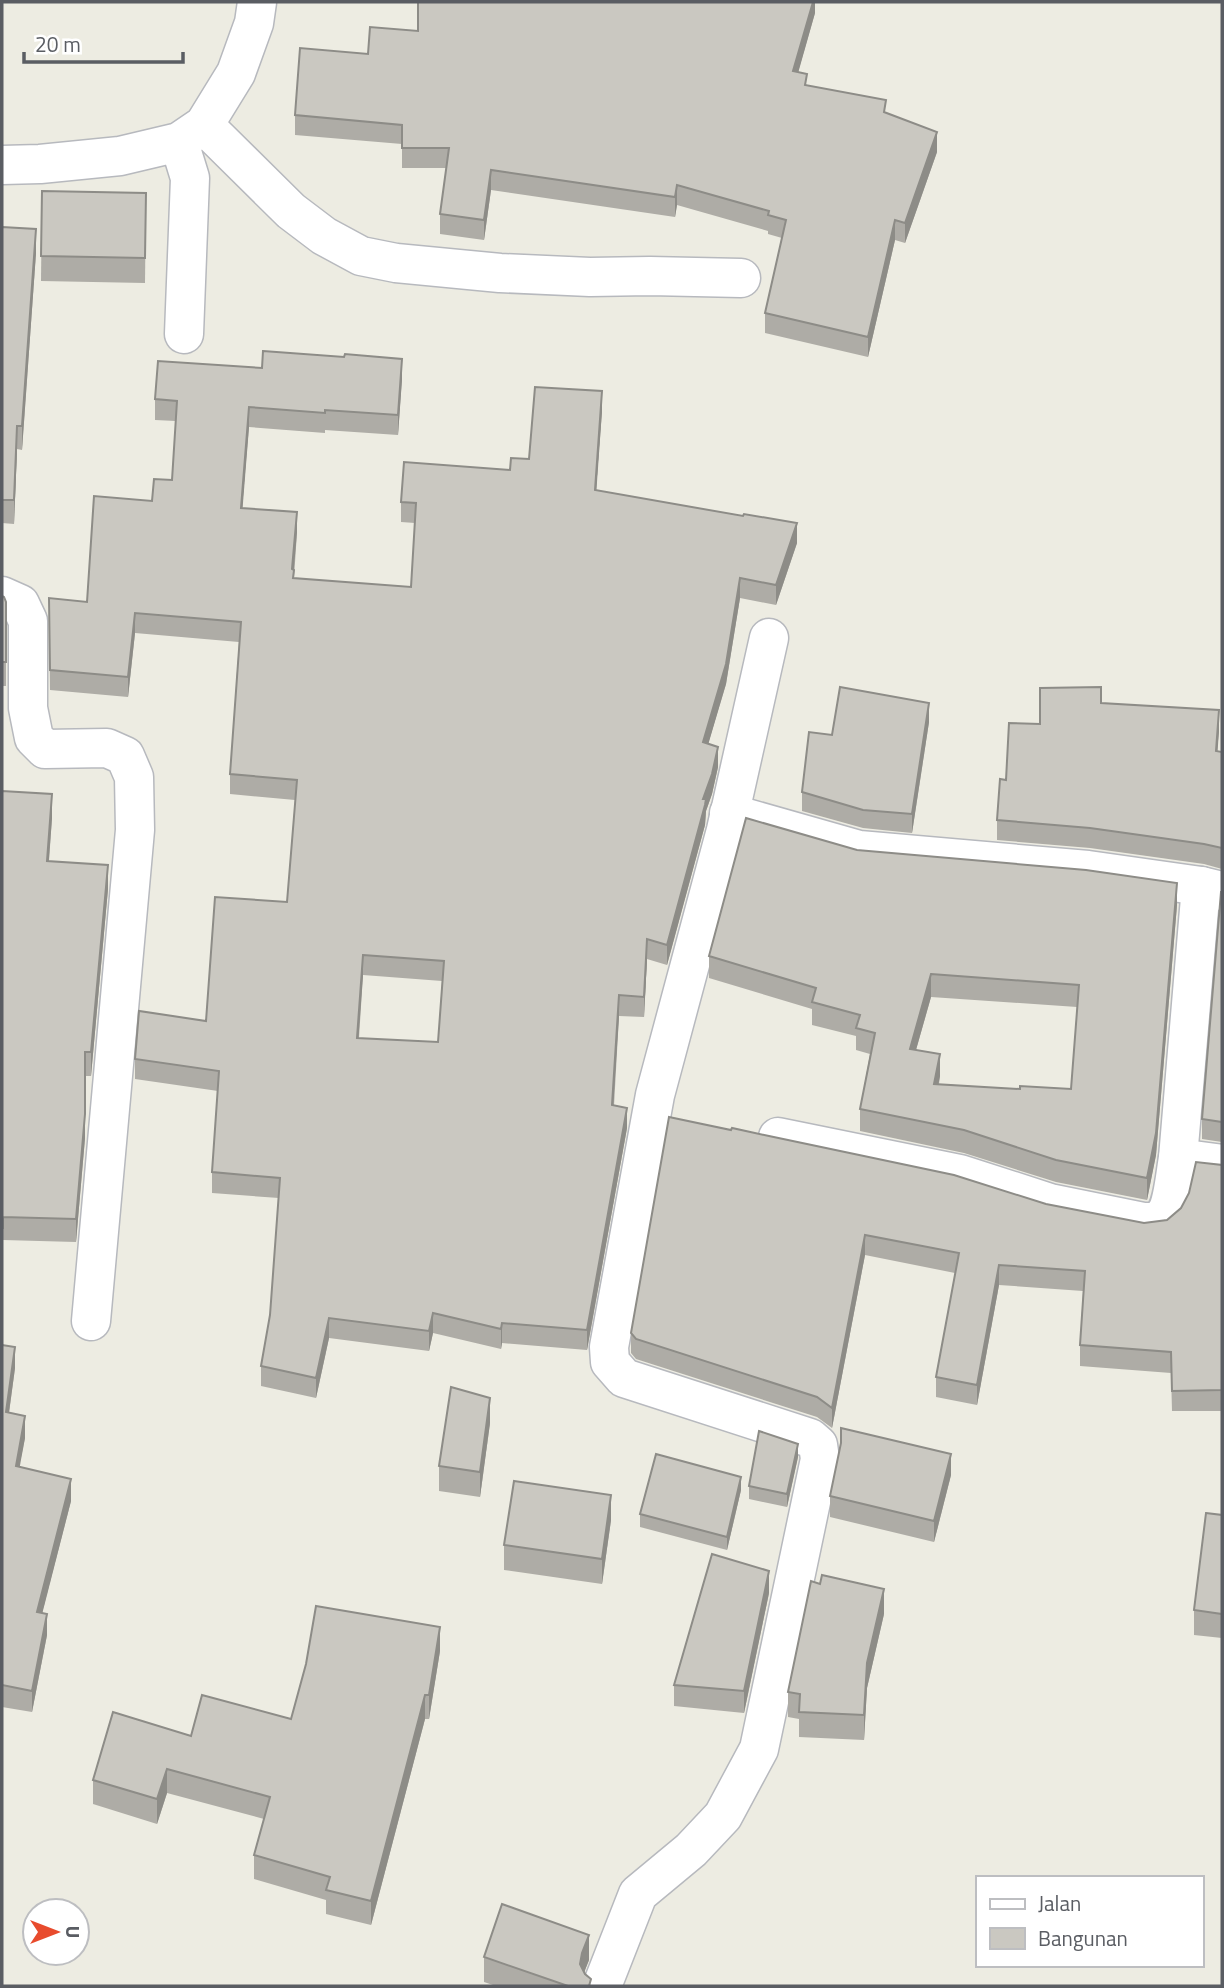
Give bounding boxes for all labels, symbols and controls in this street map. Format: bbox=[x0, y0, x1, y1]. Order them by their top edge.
scale bar bbox=[24, 21, 184, 65]
text: 20 m bbox=[35, 28, 81, 60]
legend bbox=[976, 1876, 1203, 1967]
text: Jalan bbox=[1038, 1887, 1081, 1919]
north arrow bbox=[21, 1897, 91, 1967]
text: Bangunan bbox=[1038, 1922, 1128, 1954]
text: U bbox=[59, 1926, 88, 1938]

